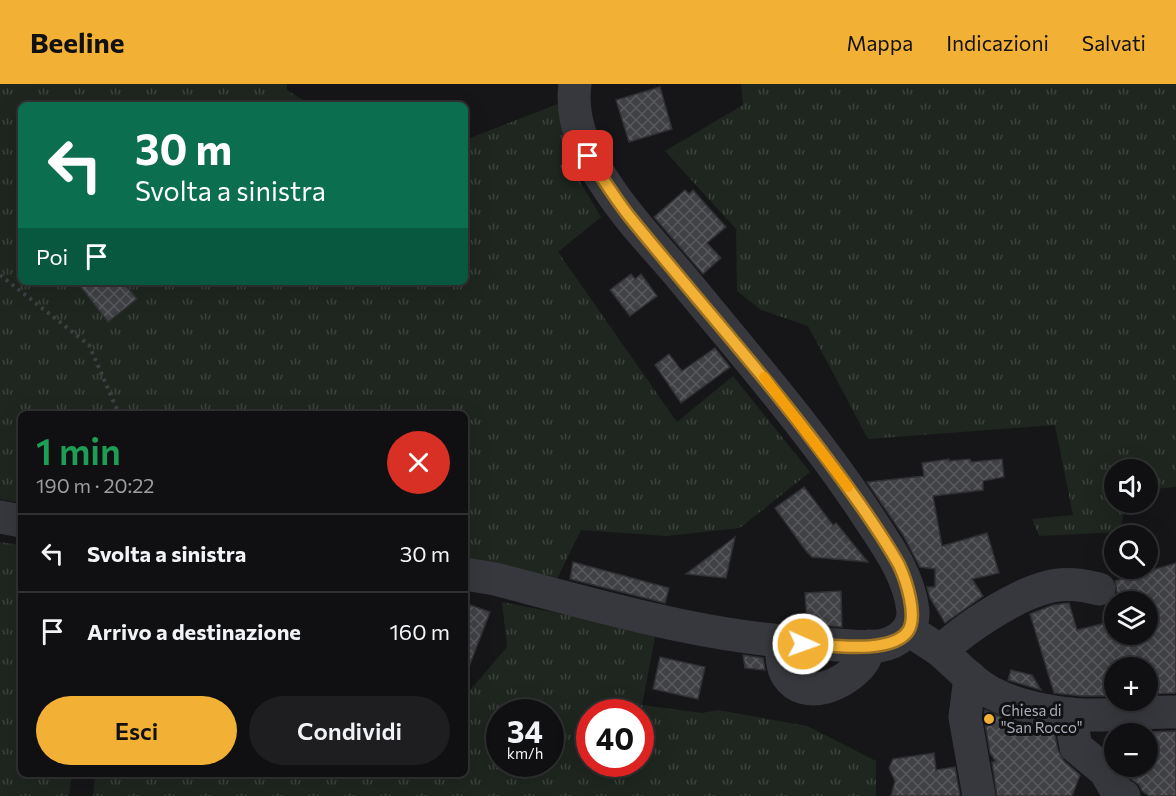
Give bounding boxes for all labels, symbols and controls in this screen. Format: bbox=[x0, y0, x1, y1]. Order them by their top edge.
text: Beeline bbox=[30, 25, 124, 59]
text: Mappa bbox=[846, 30, 913, 55]
text: Indicazioni bbox=[946, 30, 1049, 55]
text: Salvati bbox=[1082, 30, 1146, 55]
text: 30 m bbox=[135, 122, 232, 174]
icon: left bbox=[36, 126, 114, 204]
pin bbox=[562, 130, 613, 181]
icon: arrive bbox=[571, 139, 604, 172]
text: Svolta a sinistra bbox=[135, 174, 326, 207]
icon: arrive bbox=[80, 240, 113, 273]
text: Poi bbox=[36, 243, 68, 270]
text: 1 min bbox=[36, 428, 121, 472]
button: close bbox=[387, 431, 450, 494]
map controls bbox=[1104, 459, 1158, 777]
button: sound bbox=[1104, 459, 1158, 513]
text: 190 m · 20:22 bbox=[36, 473, 154, 497]
button: search bbox=[1104, 525, 1158, 579]
icon: left bbox=[36, 537, 69, 570]
text: Svolta a sinistra bbox=[87, 540, 246, 567]
text: 30 m bbox=[400, 540, 450, 567]
button: layers bbox=[1104, 591, 1158, 645]
position arrow bbox=[771, 612, 835, 676]
icon: arrive bbox=[36, 615, 69, 648]
text: Arrivo a destinazione bbox=[87, 618, 301, 645]
text: 160 m bbox=[389, 618, 450, 645]
button: + bbox=[1104, 657, 1158, 711]
button: Esci bbox=[36, 696, 237, 765]
button: Condividi bbox=[249, 696, 450, 765]
speed limit sign: 40 bbox=[576, 699, 654, 777]
place label: Chiesa di "San Rocco" bbox=[1001, 701, 1083, 736]
text: 34 bbox=[507, 712, 543, 749]
marker: Chiesa di "San Rocco" bbox=[982, 712, 996, 726]
button: − bbox=[1104, 723, 1158, 777]
text: km/h bbox=[507, 744, 543, 762]

